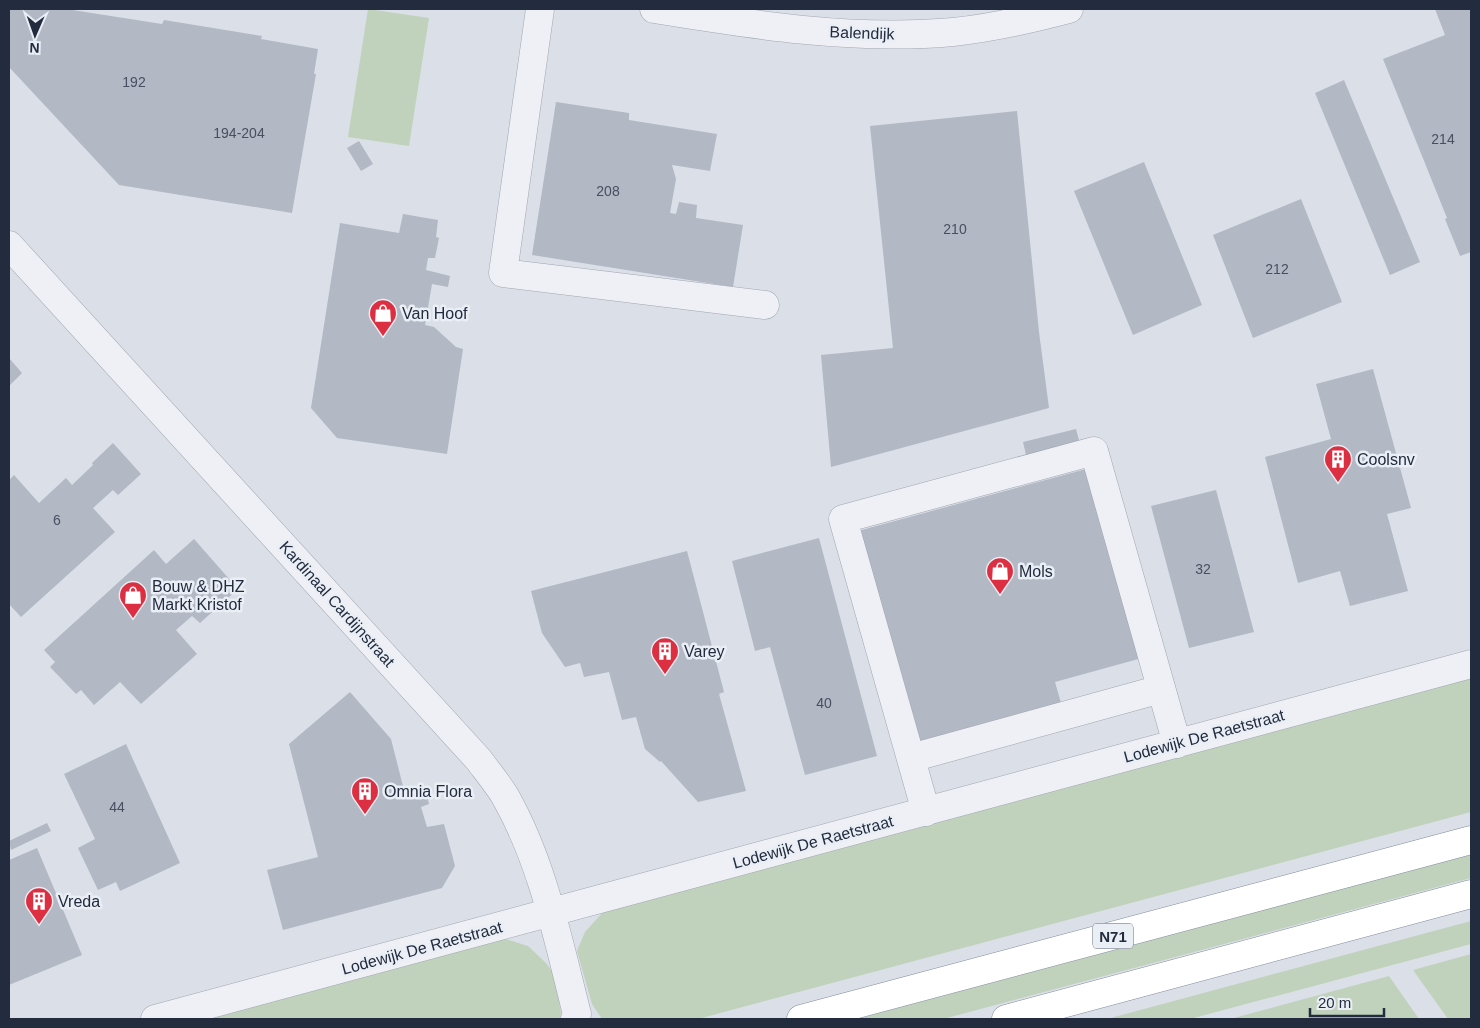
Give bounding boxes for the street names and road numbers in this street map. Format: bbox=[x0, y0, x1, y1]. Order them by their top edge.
street label: Balendijk bbox=[829, 23, 896, 43]
street label: Kardinaal Cardijnstraat bbox=[276, 538, 398, 671]
street label: Lodewijk De Raetstraat bbox=[1122, 706, 1287, 766]
street label: Lodewijk De Raetstraat bbox=[731, 812, 896, 872]
street label: Lodewijk De Raetstraat bbox=[340, 918, 505, 978]
road number: N71 bbox=[1093, 924, 1133, 948]

